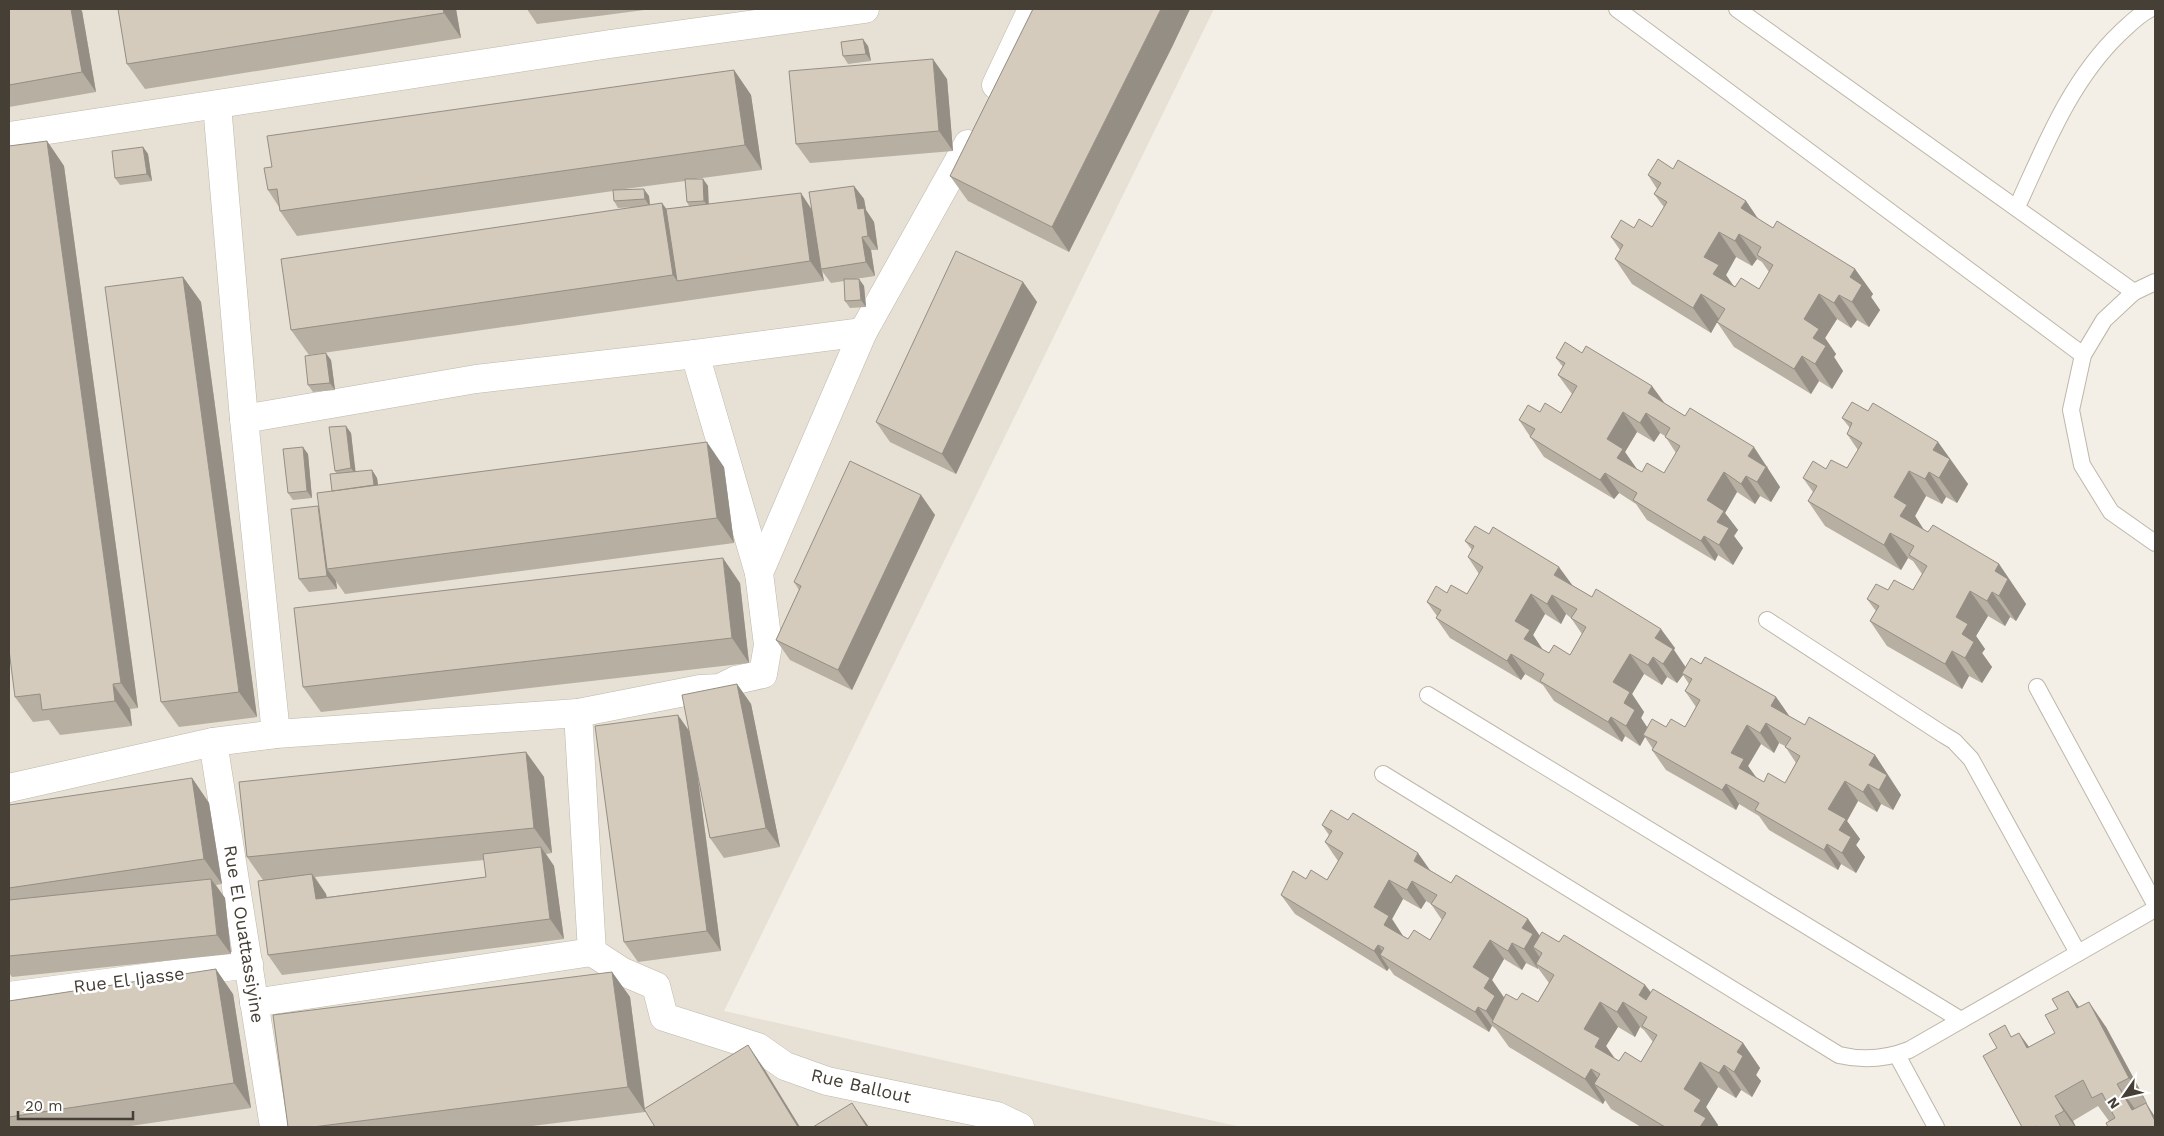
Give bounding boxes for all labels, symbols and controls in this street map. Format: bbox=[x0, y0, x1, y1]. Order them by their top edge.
street label: Rue El Ouattassiyine bbox=[220, 843, 269, 1024]
street label: Rue El Ijasse bbox=[72, 962, 186, 997]
street label: Rue Ballout bbox=[809, 1064, 914, 1107]
north arrow bbox=[2099, 1071, 2149, 1121]
scale bar bbox=[18, 1088, 132, 1120]
text: N bbox=[2104, 1094, 2123, 1112]
text: 20 m bbox=[25, 1097, 63, 1115]

